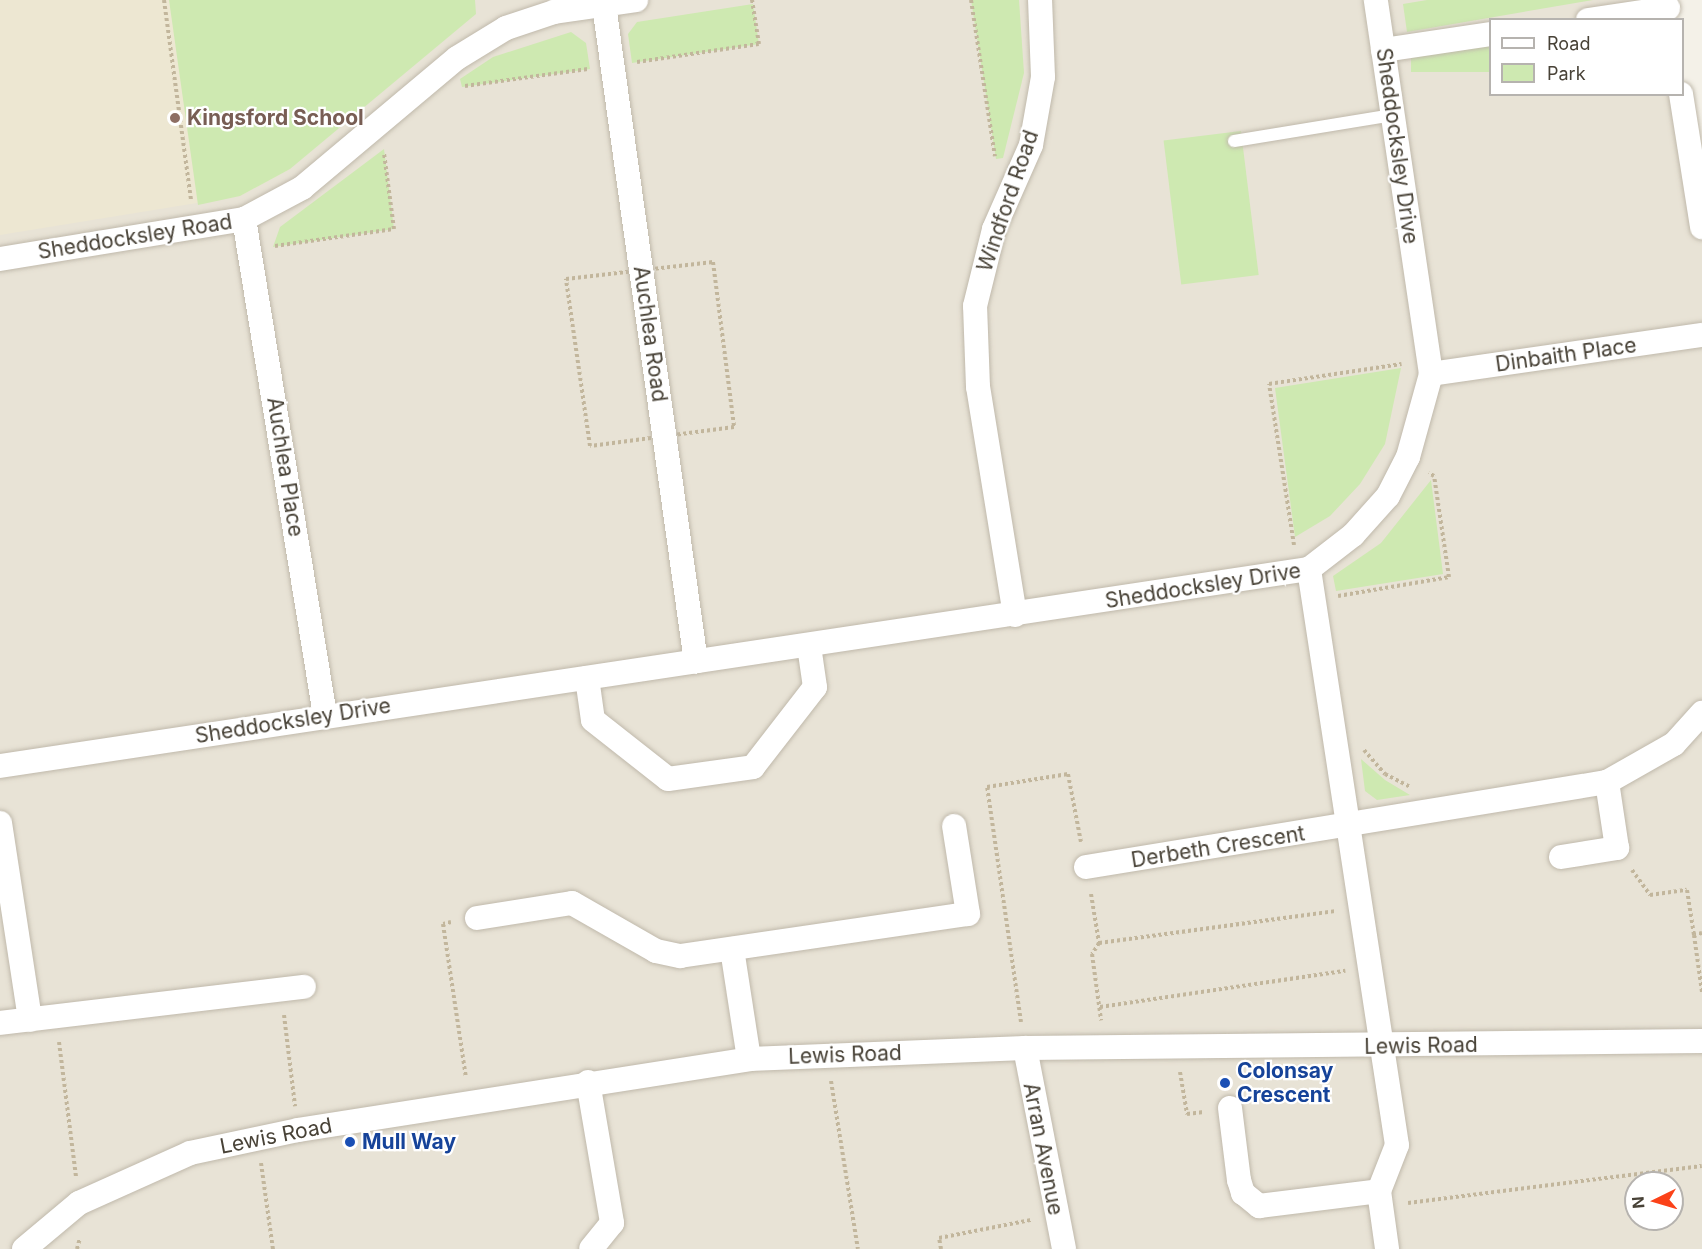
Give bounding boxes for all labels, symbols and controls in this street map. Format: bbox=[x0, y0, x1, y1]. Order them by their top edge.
legend bbox=[1489, 18, 1684, 96]
text: Road bbox=[1547, 33, 1590, 54]
street label: Sheddocksley Drive bbox=[1371, 46, 1423, 246]
text: Park bbox=[1547, 63, 1586, 84]
place label: Kingsford School bbox=[187, 105, 364, 131]
marker: Kingsford School bbox=[168, 111, 182, 125]
street label: Windford Road bbox=[972, 127, 1044, 275]
street label: Sheddocksley Road bbox=[36, 209, 234, 265]
street label: Auchlea Road bbox=[628, 264, 672, 404]
street label: Dinbaith Place bbox=[1494, 333, 1638, 377]
street label: Auchlea Place bbox=[262, 395, 308, 539]
street label: Sheddocksley Drive bbox=[1103, 558, 1303, 614]
street label: Sheddocksley Drive bbox=[193, 693, 393, 749]
street label: Derbeth Crescent bbox=[1129, 821, 1307, 873]
street label: Lewis Road bbox=[1364, 1032, 1478, 1060]
street label: Lewis Road bbox=[788, 1040, 902, 1070]
place label: Colonsay Crescent bbox=[1237, 1058, 1333, 1108]
marker: Colonsay Crescent bbox=[1218, 1076, 1232, 1090]
street label: Arran Avenue bbox=[1018, 1081, 1068, 1217]
street label: Lewis Road bbox=[218, 1113, 334, 1159]
place label: Mull Way bbox=[362, 1129, 456, 1155]
marker: Mull Way bbox=[343, 1135, 357, 1149]
north arrow bbox=[1624, 1171, 1684, 1231]
text: N bbox=[1628, 1195, 1649, 1209]

